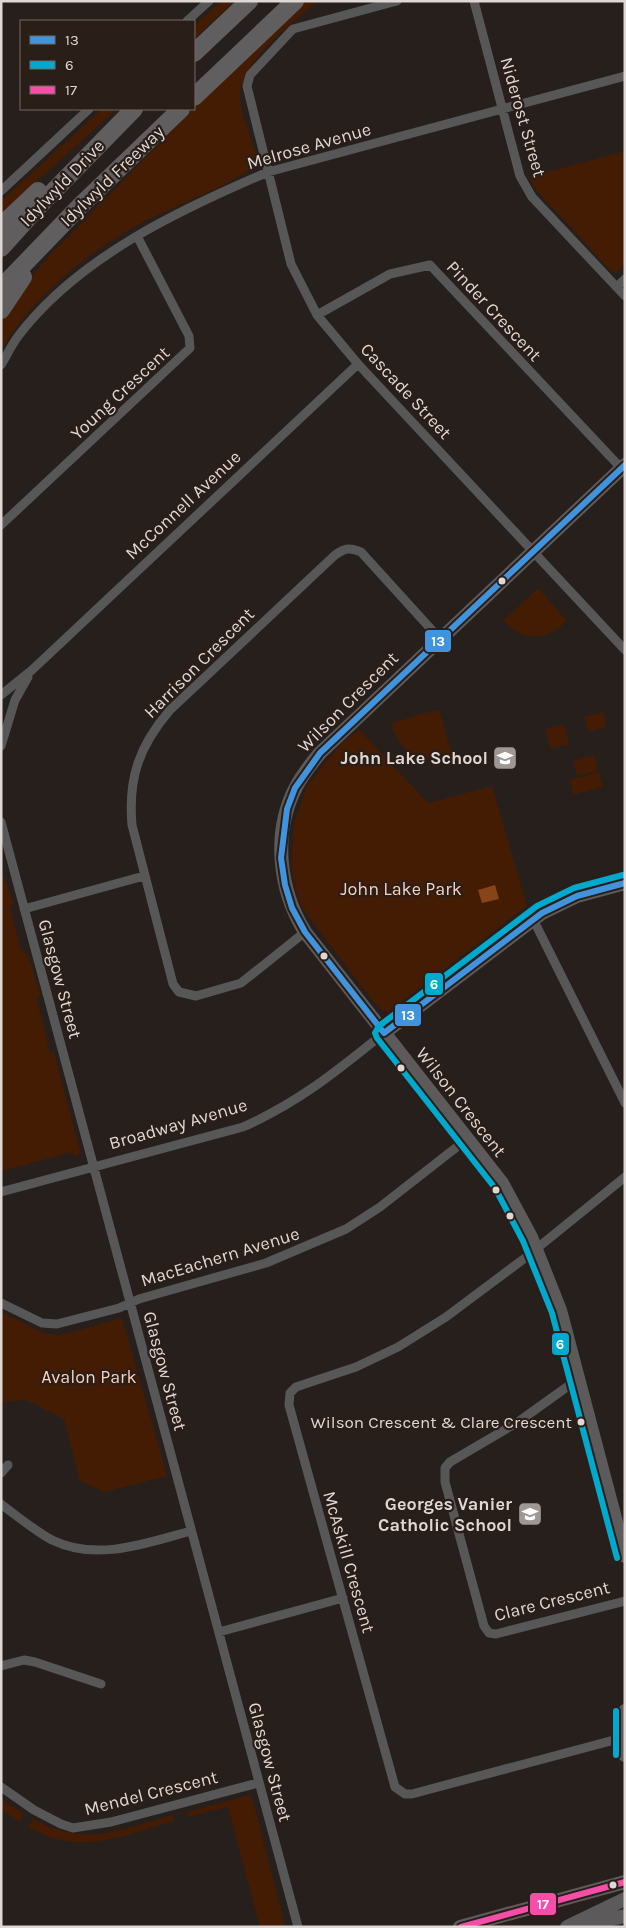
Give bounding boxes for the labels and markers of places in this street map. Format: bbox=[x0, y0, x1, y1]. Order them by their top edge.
unlabelled marker bbox=[497, 576, 507, 586]
school or university icon: John Lake School bbox=[492, 745, 518, 771]
place label: John Lake School bbox=[341, 747, 488, 769]
unlabelled marker bbox=[319, 951, 329, 961]
unlabelled marker bbox=[396, 1063, 406, 1073]
unlabelled marker bbox=[491, 1185, 501, 1195]
unlabelled marker bbox=[505, 1211, 515, 1221]
place label: Wilson Crescent & Clare Crescent bbox=[311, 1412, 572, 1432]
marker: Wilson Crescent & Clare Crescent bbox=[576, 1417, 586, 1427]
place label: Georges Vanier Catholic School bbox=[378, 1493, 512, 1536]
school or university icon: Georges Vanier Catholic School bbox=[517, 1501, 543, 1527]
unlabelled marker bbox=[608, 1880, 618, 1890]

